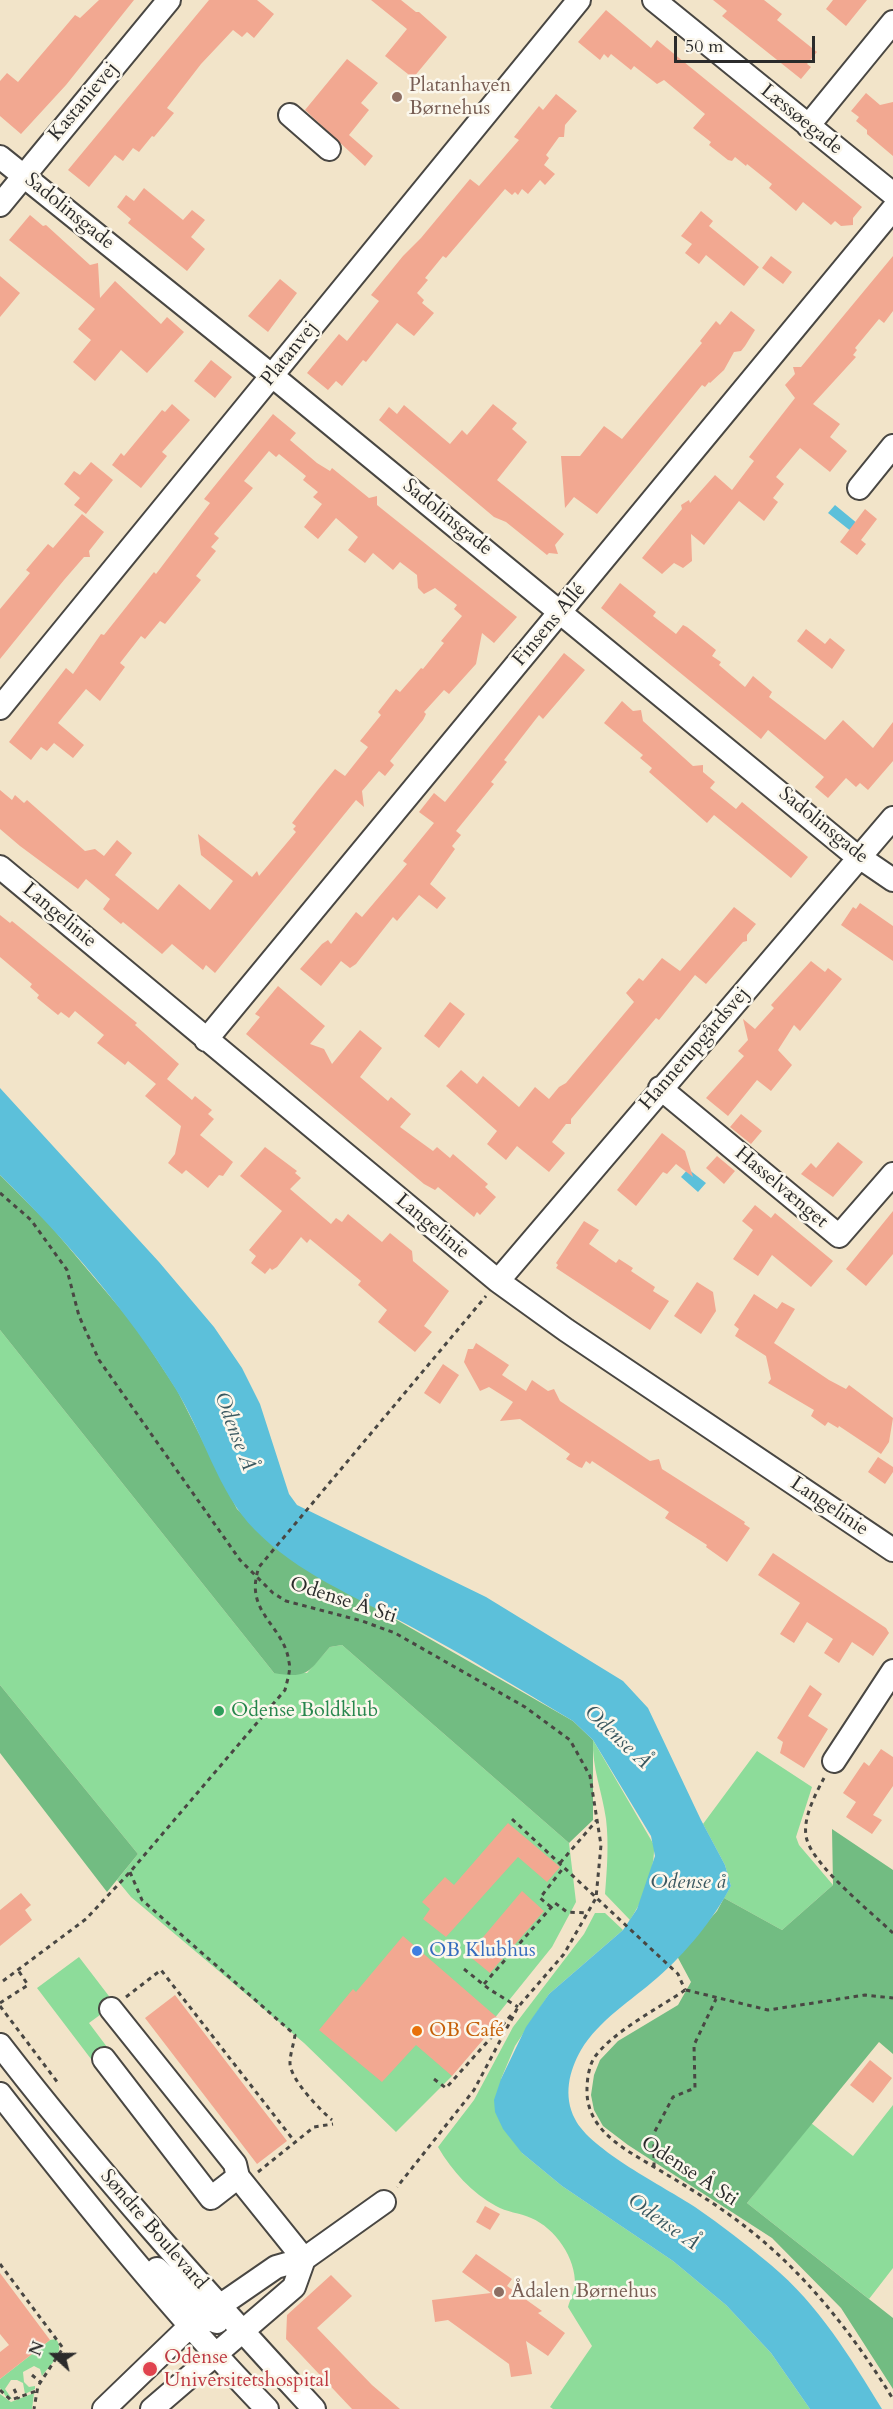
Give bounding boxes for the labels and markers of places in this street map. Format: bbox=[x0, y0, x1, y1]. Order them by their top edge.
place label: Platanhaven Børnehus bbox=[409, 74, 511, 121]
marker: Platanhaven Børnehus bbox=[390, 90, 404, 104]
place label: Odense Boldklub bbox=[231, 1699, 378, 1723]
marker: Odense Boldklub bbox=[212, 1704, 226, 1718]
place label: OB Klubhus bbox=[429, 1939, 536, 1963]
marker: OB Klubhus bbox=[410, 1944, 424, 1958]
place label: OB Café bbox=[429, 2019, 504, 2043]
marker: OB Café bbox=[410, 2024, 424, 2038]
place label: Ådalen Børnehus bbox=[511, 2280, 657, 2304]
marker: Ådalen Børnehus bbox=[492, 2285, 506, 2299]
place label: Odense Universitetshospital bbox=[164, 2346, 329, 2393]
marker: Odense Universitetshospital bbox=[141, 2360, 159, 2378]

